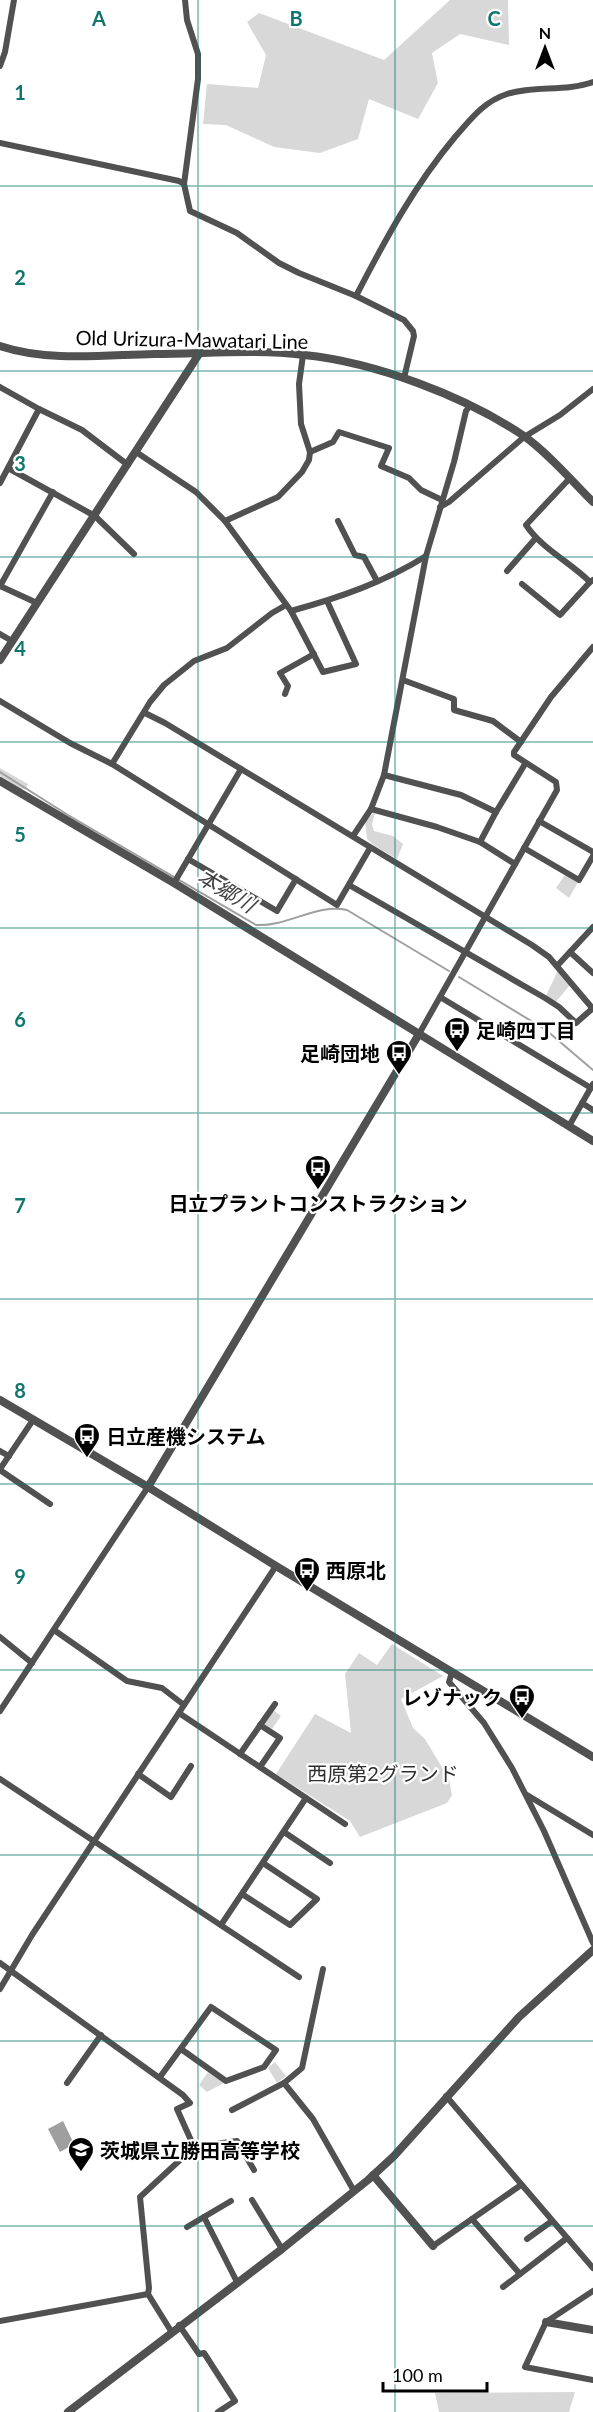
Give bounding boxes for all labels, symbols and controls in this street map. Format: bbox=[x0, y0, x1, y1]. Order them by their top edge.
text: A bbox=[91, 6, 106, 30]
text: B bbox=[289, 6, 303, 30]
text: C bbox=[487, 6, 501, 30]
north arrow bbox=[515, 18, 575, 78]
text: N bbox=[539, 23, 551, 42]
text: 1 bbox=[14, 80, 26, 104]
text: 2 bbox=[14, 265, 26, 289]
street label: Old Urizura-Mawatari Line bbox=[75, 325, 309, 353]
text: 3 bbox=[14, 451, 26, 475]
text: 4 bbox=[14, 636, 26, 660]
text: 5 bbox=[14, 822, 26, 846]
water label: 本郷川 bbox=[194, 863, 262, 918]
text: 6 bbox=[14, 1007, 26, 1031]
bus stop icon: 足崎四丁目 bbox=[442, 1015, 472, 1053]
place label: 足崎四丁目 bbox=[476, 1018, 576, 1042]
bus stop icon: 足崎団地 bbox=[384, 1038, 414, 1076]
place label: 足崎団地 bbox=[300, 1041, 380, 1065]
bus stop icon: 日立プラントコンストラクション bbox=[303, 1153, 333, 1191]
place label: 日立プラントコンストラクション bbox=[168, 1191, 468, 1215]
text: 7 bbox=[14, 1193, 26, 1217]
text: 8 bbox=[14, 1378, 26, 1402]
bus stop icon: 日立産機システム bbox=[72, 1421, 102, 1459]
place label: 日立産機システム bbox=[106, 1424, 265, 1448]
bus stop icon: 西原北 bbox=[292, 1555, 322, 1593]
place label: 西原北 bbox=[326, 1558, 386, 1582]
text: 9 bbox=[14, 1564, 26, 1588]
bus stop icon: レゾナック bbox=[507, 1682, 537, 1720]
place label: レゾナック bbox=[402, 1685, 502, 1709]
park label: 西原第2グランド bbox=[307, 1761, 459, 1785]
school or university icon: 茨城県立勝田高等学校 bbox=[66, 2135, 96, 2173]
place label: 茨城県立勝田高等学校 bbox=[100, 2138, 300, 2162]
scale bar bbox=[383, 2355, 486, 2393]
text: 100 m bbox=[392, 2364, 443, 2386]

